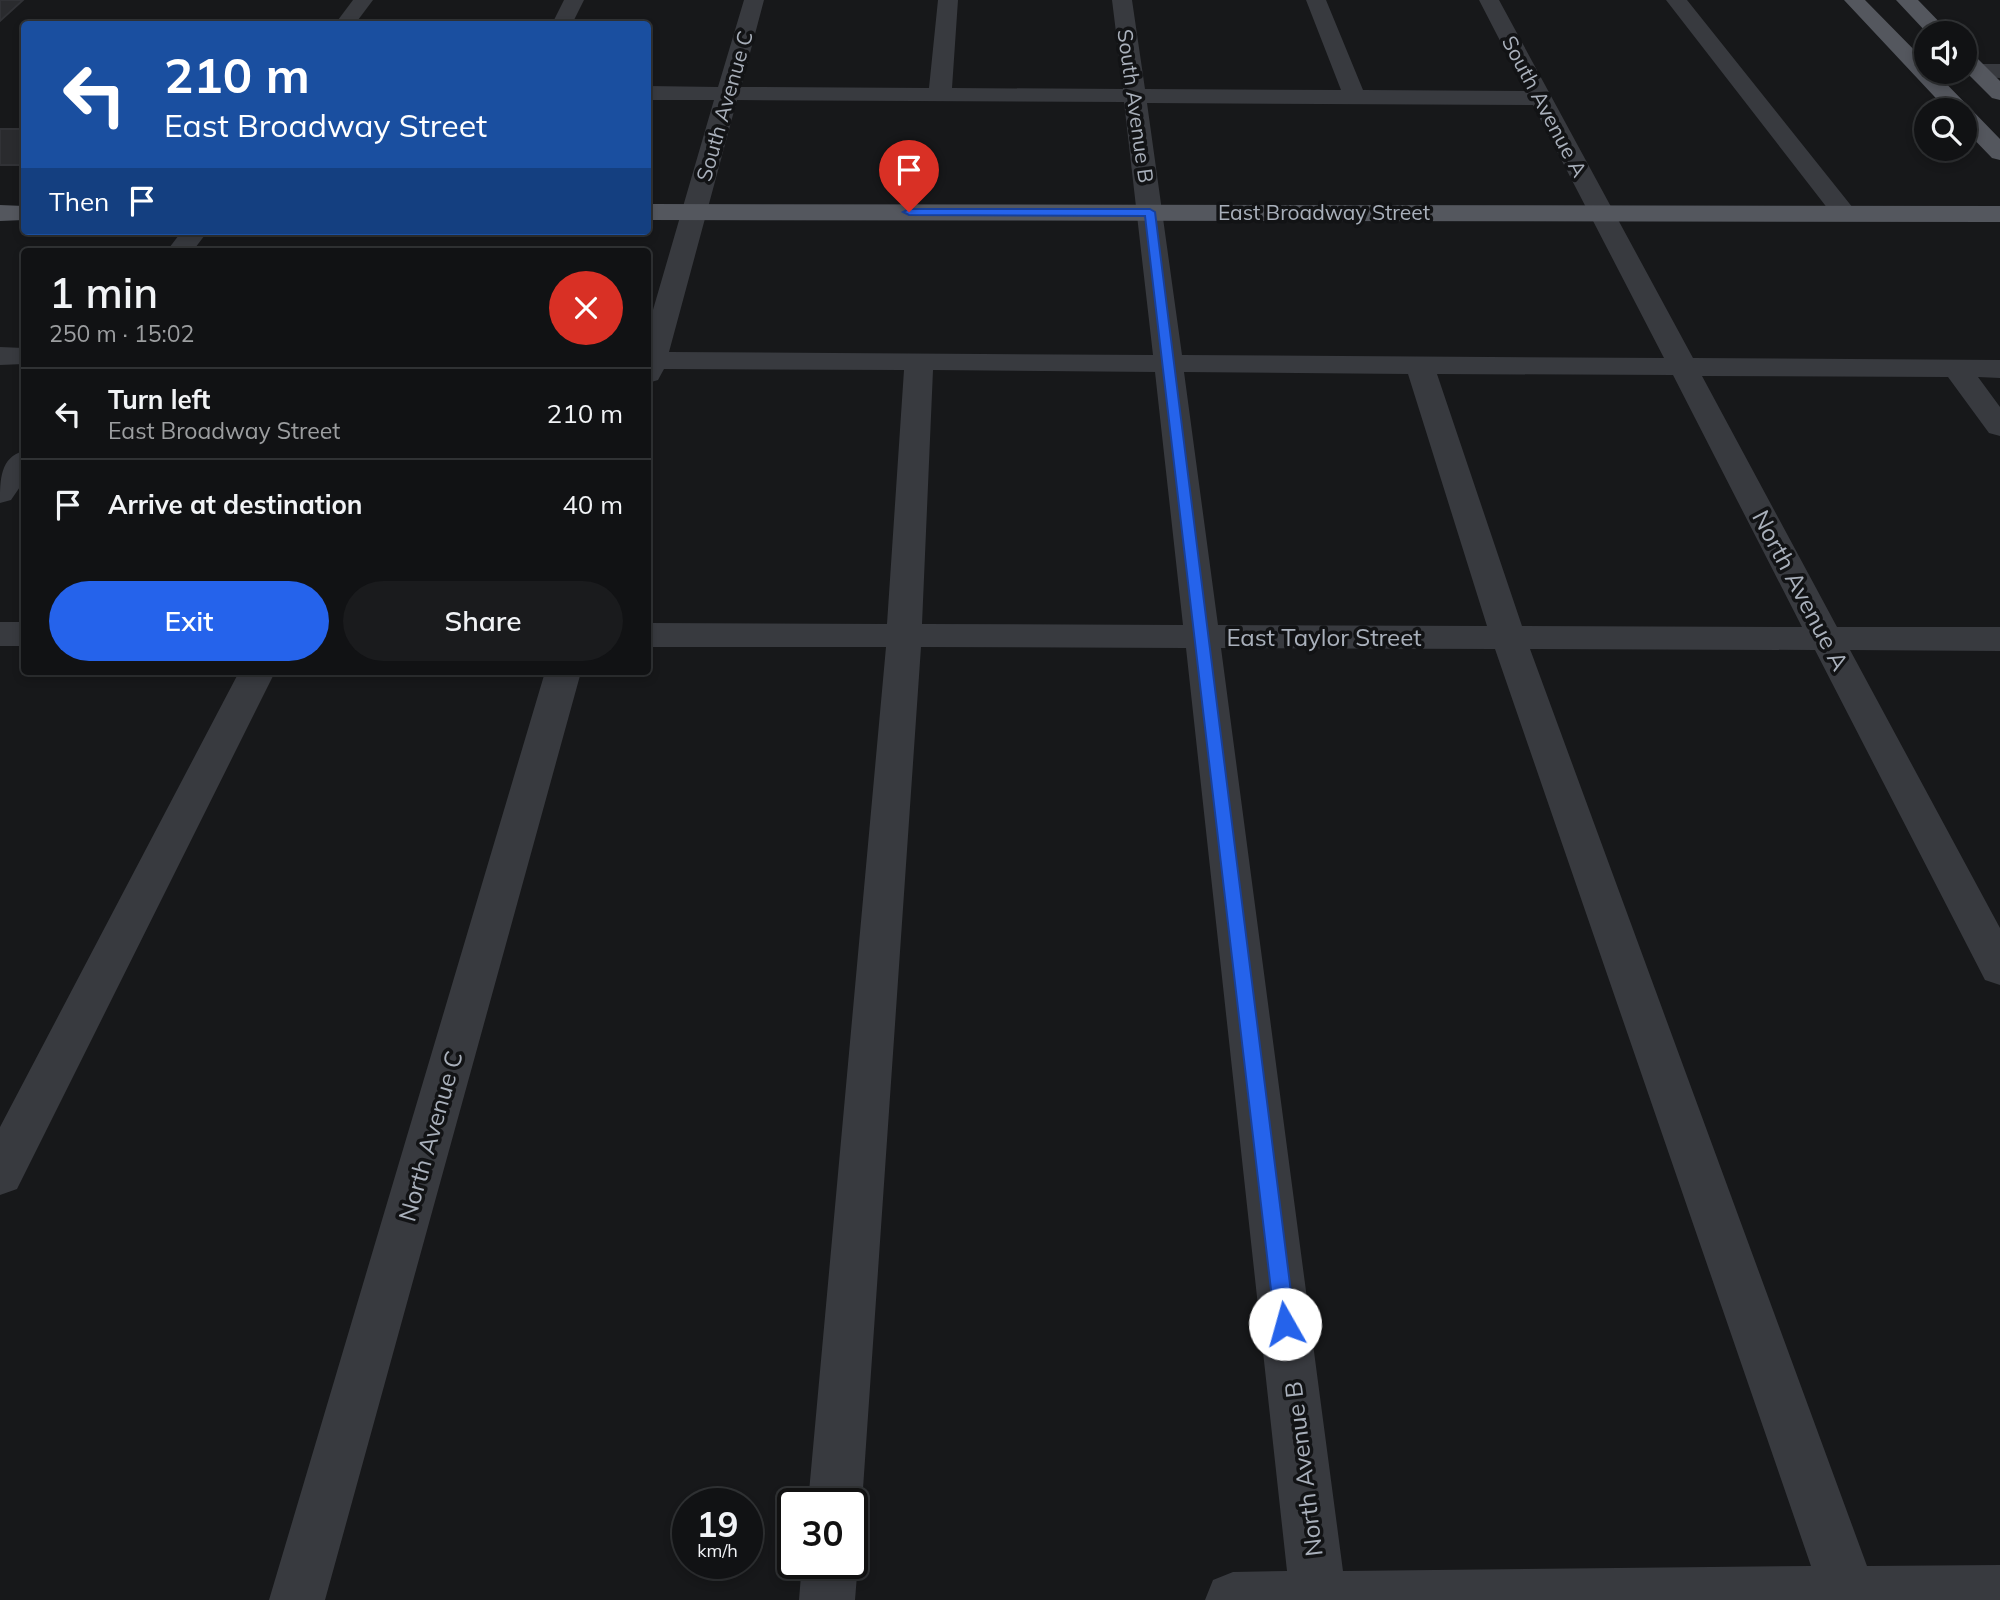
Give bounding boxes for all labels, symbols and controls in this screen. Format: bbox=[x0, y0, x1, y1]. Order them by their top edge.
map controls bbox=[1914, 21, 1977, 161]
button: sound bbox=[1914, 21, 1977, 84]
street label: South Avenue B bbox=[1112, 27, 1160, 185]
street label: South Avenue C bbox=[690, 28, 758, 184]
street label: South Avenue A bbox=[1497, 31, 1593, 182]
text: 210 m bbox=[164, 44, 310, 105]
icon: left bbox=[49, 49, 140, 140]
button: search bbox=[1914, 98, 1977, 161]
text: East Broadway Street bbox=[164, 105, 487, 145]
pin bbox=[879, 140, 939, 212]
icon: arrive bbox=[890, 151, 928, 189]
icon: arrive bbox=[123, 182, 161, 220]
text: Then bbox=[49, 185, 109, 218]
street label: East Broadway Street bbox=[1218, 199, 1430, 225]
text: 1 min bbox=[49, 266, 158, 319]
button: close bbox=[549, 271, 623, 345]
text: 250 m · 15:02 bbox=[49, 319, 194, 348]
text: Turn left bbox=[108, 383, 210, 416]
icon: left bbox=[49, 395, 87, 433]
text: 210 m bbox=[547, 397, 623, 430]
text: East Broadway Street bbox=[108, 416, 340, 445]
icon: arrive bbox=[49, 486, 87, 524]
text: Arrive at destination bbox=[108, 488, 363, 521]
text: 40 m bbox=[562, 488, 623, 521]
street label: North Avenue A bbox=[1746, 505, 1856, 676]
button: Exit bbox=[49, 581, 329, 661]
button: Share bbox=[343, 581, 623, 661]
street label: East Taylor Street bbox=[1226, 622, 1422, 652]
street label: North Avenue C bbox=[391, 1047, 469, 1225]
position arrow bbox=[1248, 1287, 1322, 1361]
street label: North Avenue B bbox=[1277, 1380, 1329, 1558]
speed limit sign: 30 bbox=[777, 1488, 868, 1579]
text: 19 bbox=[696, 1502, 739, 1546]
text: km/h bbox=[697, 1539, 738, 1562]

